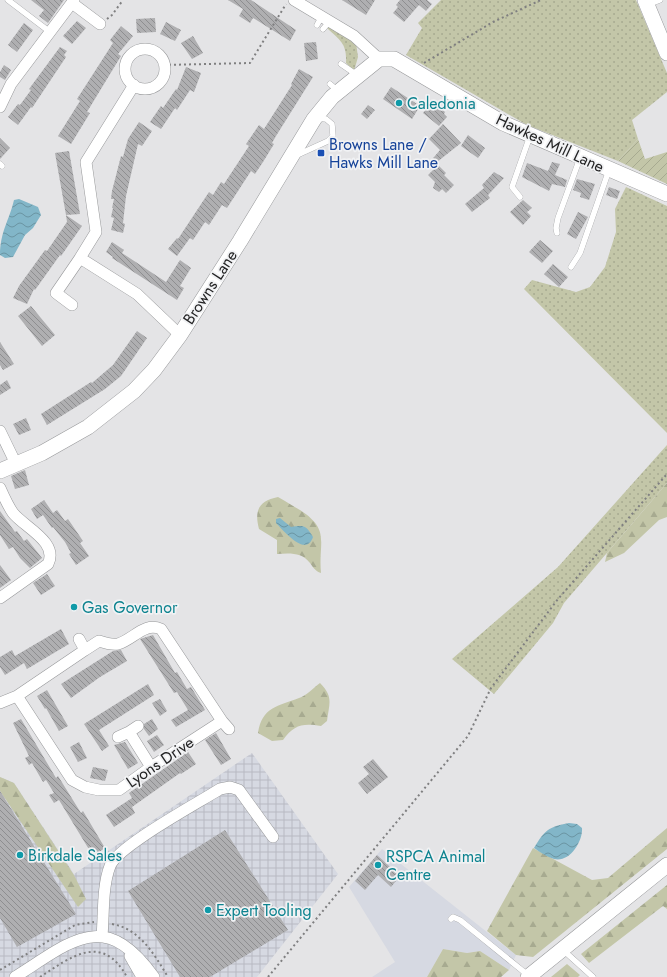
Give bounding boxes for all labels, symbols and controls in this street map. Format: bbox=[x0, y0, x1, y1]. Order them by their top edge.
place label: Caledonia bbox=[407, 92, 476, 115]
marker: Caledonia bbox=[394, 98, 404, 108]
street label: Hawkes Mill Lane bbox=[492, 108, 608, 178]
place label: Browns Lane / Hawks Mill Lane bbox=[329, 133, 438, 174]
marker: Browns Lane / Hawks Mill Lane bbox=[316, 148, 326, 158]
street label: Browns Lane bbox=[177, 245, 243, 329]
place label: Gas Governor bbox=[82, 596, 178, 619]
marker: Gas Governor bbox=[69, 602, 79, 612]
street label: Lyons Drive bbox=[122, 731, 198, 793]
place label: Birkdale Sales bbox=[28, 844, 122, 867]
place label: RSPCA Animal Centre bbox=[386, 845, 486, 886]
marker: Birkdale Sales bbox=[15, 850, 25, 860]
marker: RSPCA Animal Centre bbox=[373, 860, 383, 870]
place label: Expert Tooling bbox=[216, 899, 312, 922]
marker: Expert Tooling bbox=[203, 905, 213, 915]

